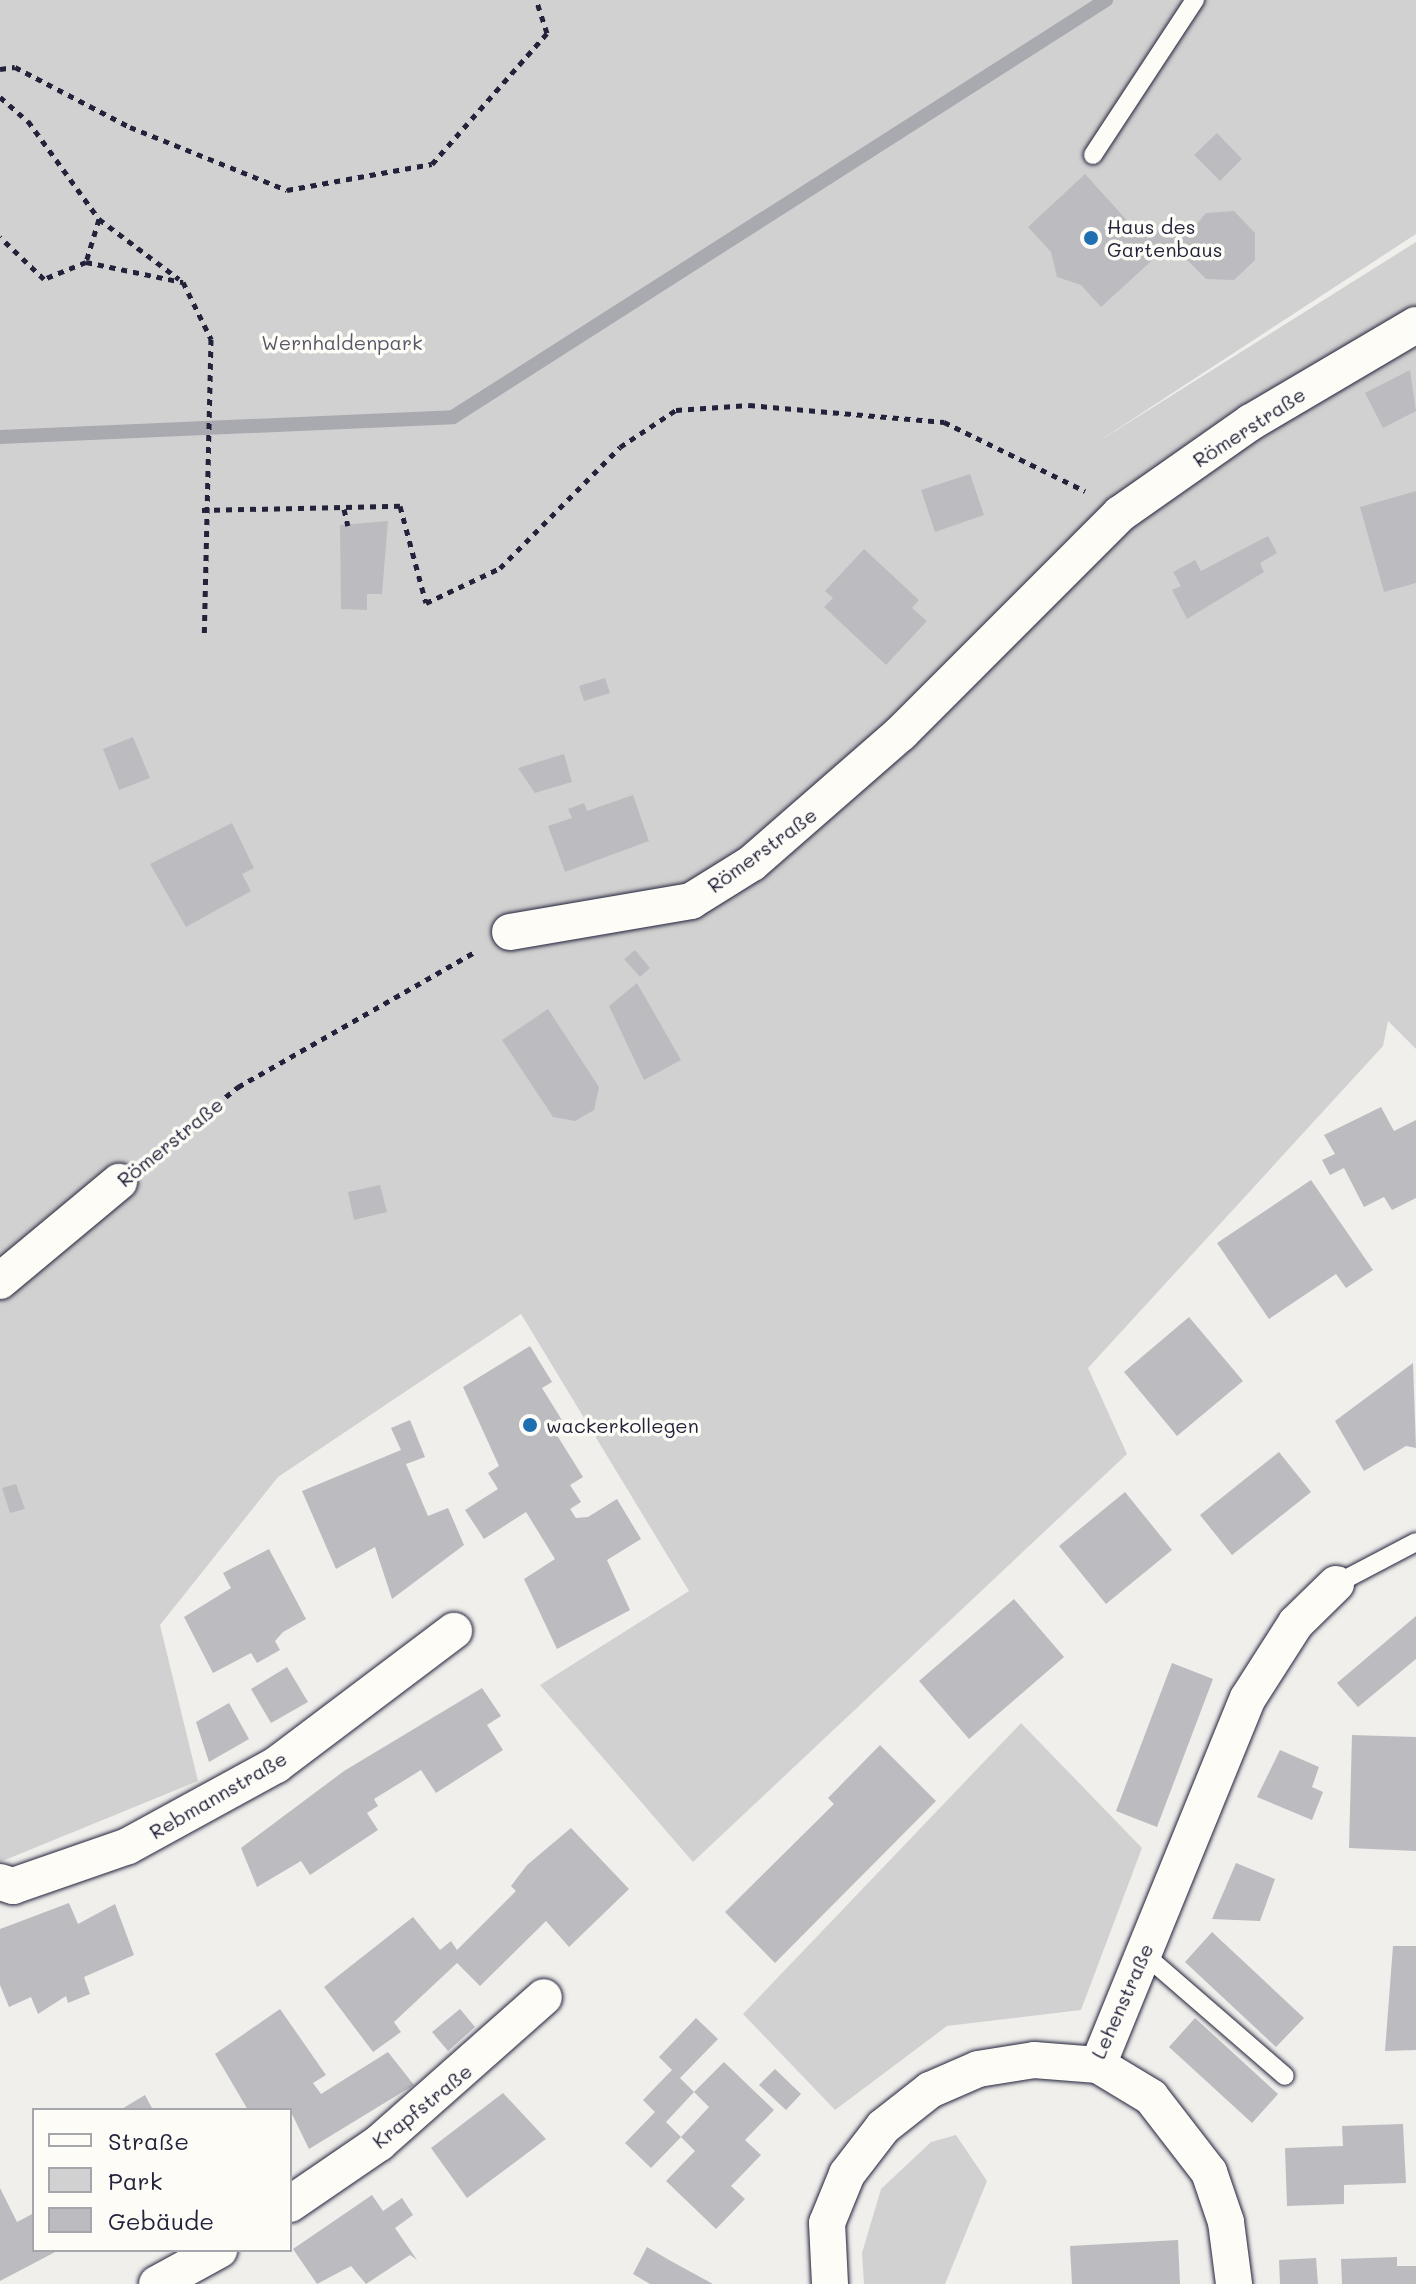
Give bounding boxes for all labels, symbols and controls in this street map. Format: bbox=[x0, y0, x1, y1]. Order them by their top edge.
place label: Haus des Gartenbaus bbox=[1107, 214, 1222, 261]
marker: Haus des Gartenbaus bbox=[1082, 229, 1100, 247]
park label: Wernhaldenpark bbox=[261, 330, 423, 354]
street label: Römerstraße bbox=[1188, 382, 1310, 472]
street label: Römerstraße bbox=[703, 802, 821, 898]
street label: Römerstraße bbox=[112, 1092, 228, 1192]
place label: wackerkollegen bbox=[546, 1413, 699, 1437]
marker: wackerkollegen bbox=[521, 1416, 539, 1434]
street label: Rebmannstraße bbox=[145, 1746, 291, 1844]
street label: Lehenstraße bbox=[1086, 1940, 1158, 2062]
street label: Krapfstraße bbox=[367, 2059, 477, 2153]
legend bbox=[32, 2108, 292, 2252]
text: Straße bbox=[108, 2125, 189, 2156]
text: Park bbox=[108, 2165, 162, 2196]
text: Gebäude bbox=[108, 2205, 214, 2236]

